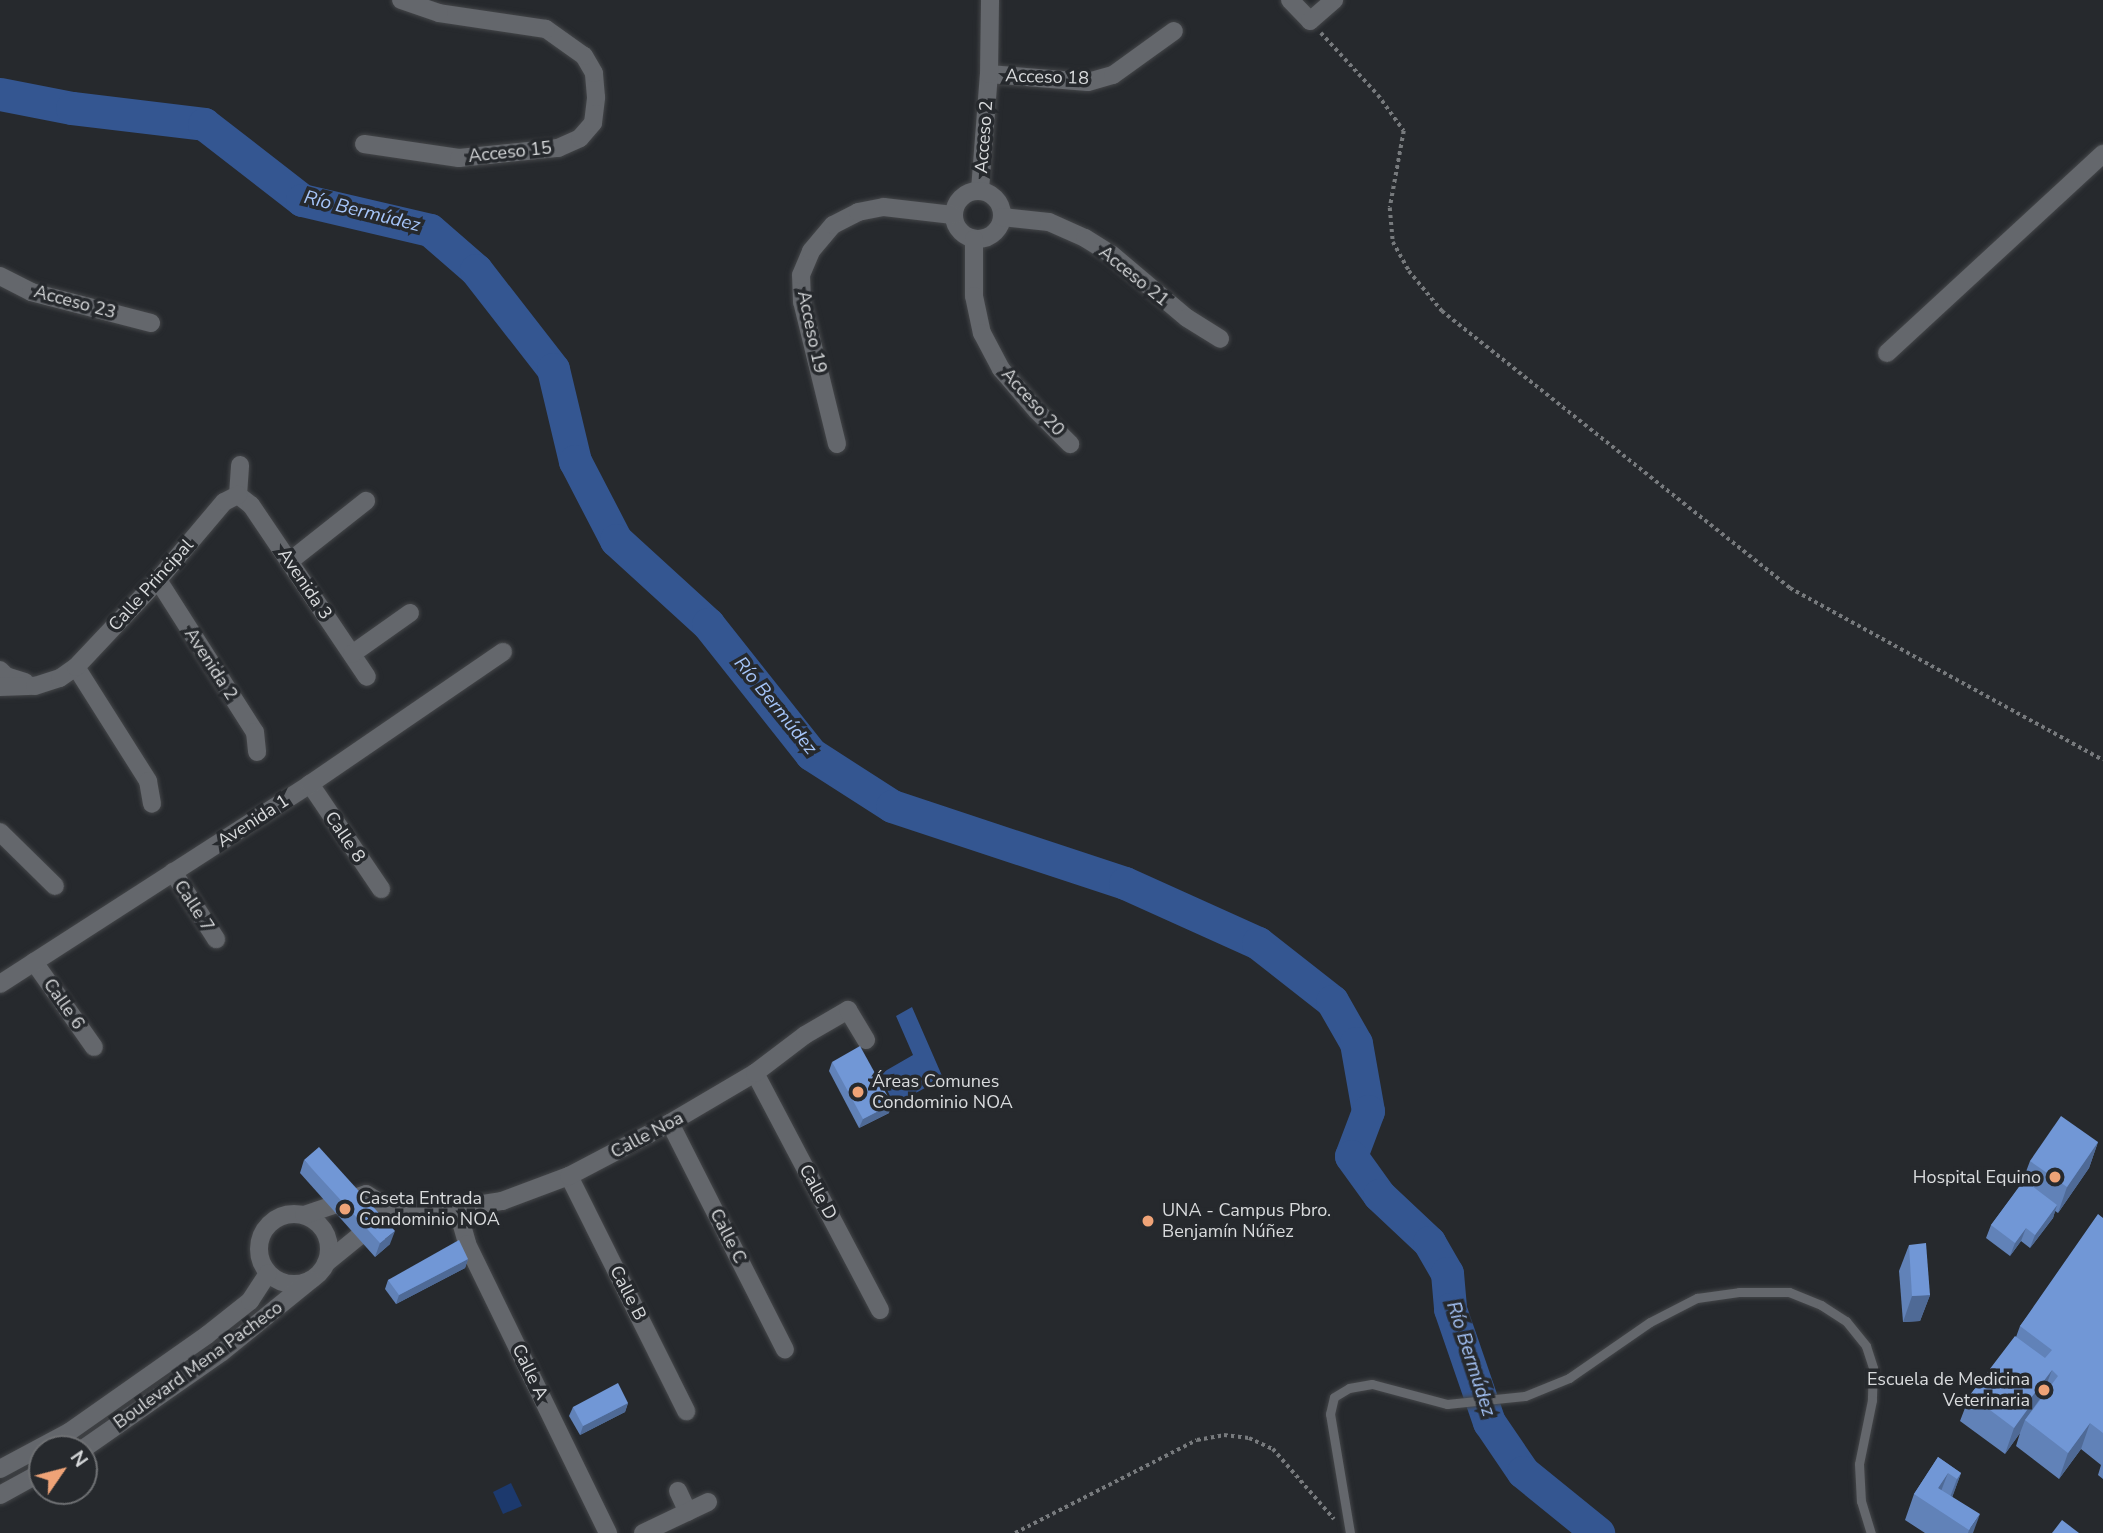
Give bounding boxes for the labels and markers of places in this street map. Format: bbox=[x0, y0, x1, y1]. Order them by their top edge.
place label: Áreas Comunes Condominio NOA bbox=[872, 1071, 1013, 1114]
marker: Áreas Comunes Condominio NOA bbox=[850, 1084, 866, 1100]
place label: Hospital Equino bbox=[1913, 1166, 2041, 1188]
marker: Hospital Equino bbox=[2047, 1169, 2063, 1185]
place label: Caseta Entrada Condominio NOA bbox=[359, 1188, 500, 1230]
place label: UNA - Campus Pbro. Benjamín Núñez bbox=[1162, 1200, 1331, 1242]
marker: Caseta Entrada Condominio NOA bbox=[337, 1201, 353, 1217]
marker: UNA - Campus Pbro. Benjamín Núñez bbox=[1140, 1213, 1156, 1229]
place label: Escuela de Medicina Veterinaria bbox=[1867, 1369, 2030, 1412]
marker: Escuela de Medicina Veterinaria bbox=[2036, 1382, 2052, 1398]

